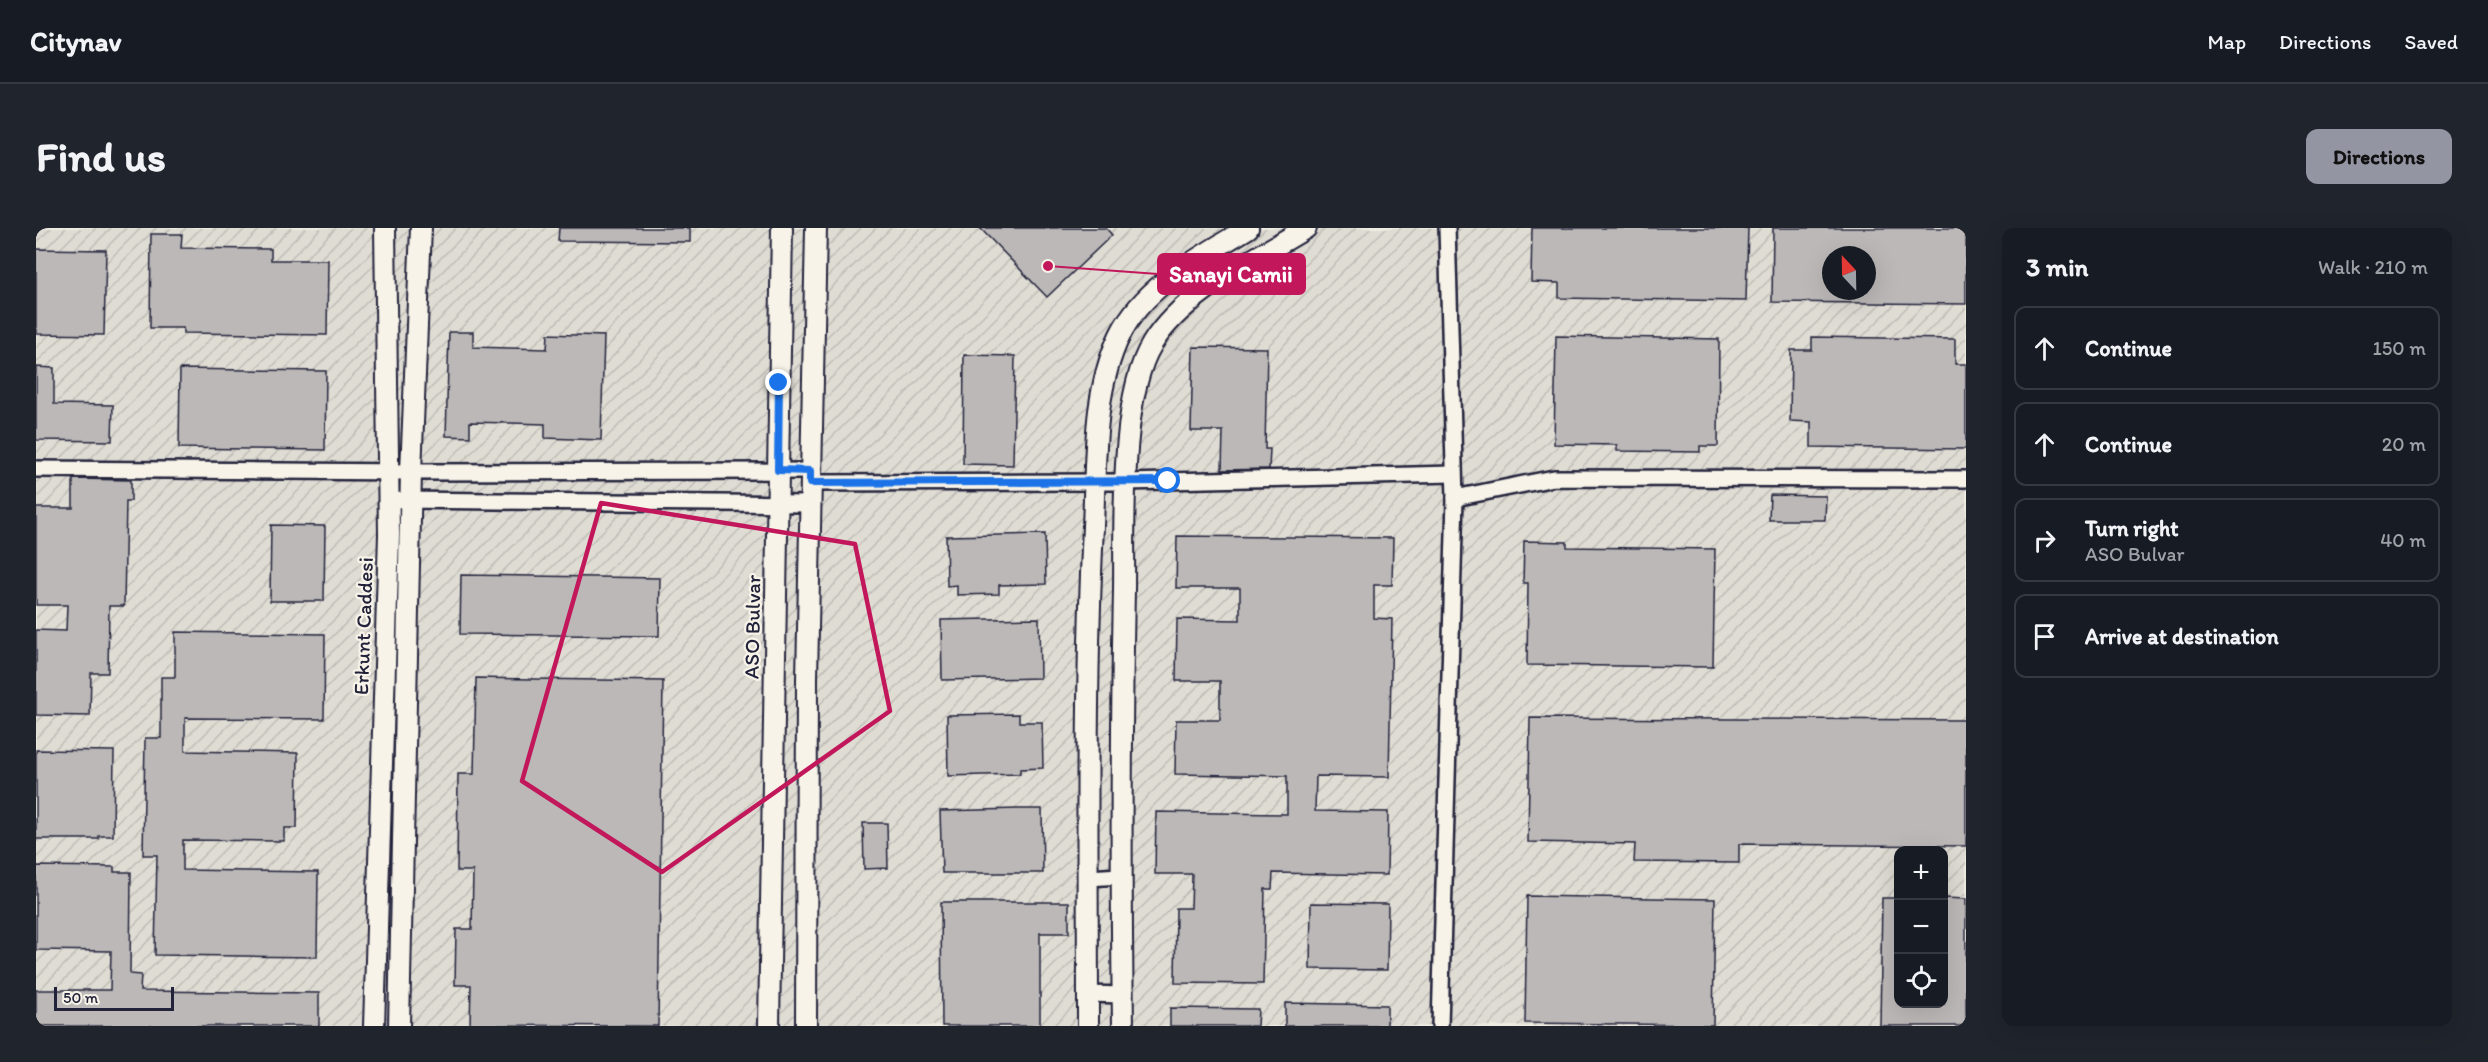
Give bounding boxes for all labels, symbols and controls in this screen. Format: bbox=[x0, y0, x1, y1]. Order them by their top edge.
text: Citynav bbox=[30, 24, 121, 58]
text: Map bbox=[2208, 29, 2246, 54]
text: Directions bbox=[2279, 29, 2371, 54]
text: Saved bbox=[2404, 29, 2458, 54]
button: Directions bbox=[2306, 129, 2452, 184]
text: Find us bbox=[36, 131, 166, 182]
north arrow bbox=[1822, 246, 1876, 300]
text: 3 min bbox=[2026, 251, 2088, 283]
callout: Sanayi Camii bbox=[1158, 254, 1305, 294]
text: Walk · 210 m bbox=[2318, 255, 2428, 279]
text: Sanayi Camii bbox=[1169, 261, 1293, 288]
icon: ahead bbox=[2028, 332, 2061, 365]
text: Continue bbox=[2085, 335, 2172, 362]
text: 150 m bbox=[2373, 336, 2426, 360]
route end bbox=[765, 369, 791, 395]
icon: ahead bbox=[2028, 428, 2061, 461]
text: Continue bbox=[2085, 431, 2172, 458]
text: 20 m bbox=[2382, 432, 2426, 456]
route start bbox=[1154, 467, 1180, 493]
text: Turn right bbox=[2085, 515, 2179, 542]
icon: right bbox=[2028, 524, 2061, 557]
text: 40 m bbox=[2380, 528, 2426, 552]
text: ASO Bulvar bbox=[2085, 542, 2184, 566]
street label: Erkunt Caddesi bbox=[348, 557, 378, 695]
street label: ASO Bulvar bbox=[739, 574, 765, 679]
icon: arrive bbox=[2028, 620, 2061, 653]
text: Arrive at destination bbox=[2085, 623, 2279, 650]
map controls bbox=[1894, 846, 1948, 1008]
button: + bbox=[1894, 846, 1948, 900]
button: − bbox=[1894, 900, 1948, 954]
button: locate bbox=[1894, 954, 1948, 1008]
scale bar bbox=[54, 984, 174, 1012]
text: 50 m bbox=[63, 988, 98, 1007]

